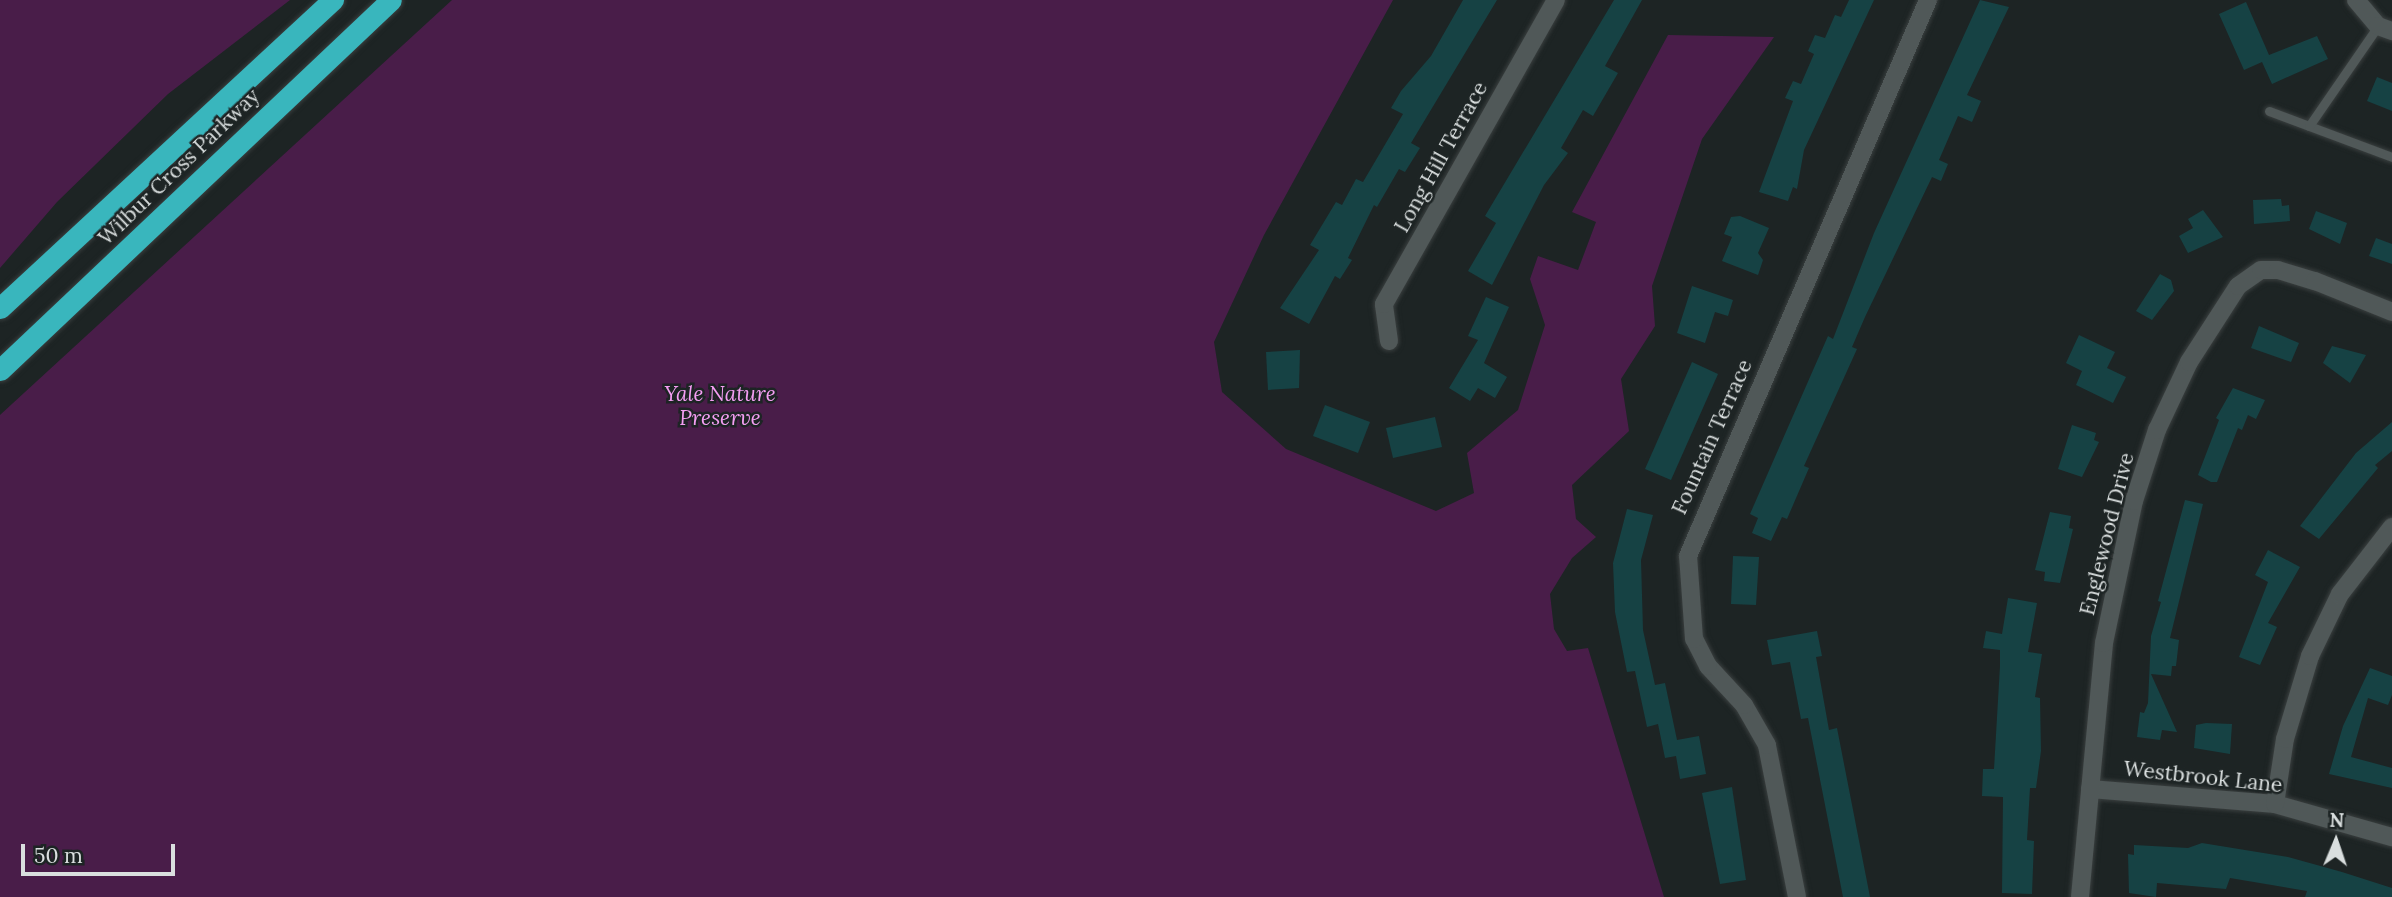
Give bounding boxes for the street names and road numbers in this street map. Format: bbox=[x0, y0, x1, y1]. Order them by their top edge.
street label: Long Hill Terrace bbox=[1389, 77, 1493, 237]
street label: Wilbur Cross Parkway bbox=[93, 83, 265, 251]
street label: Fountain Terrace bbox=[1667, 356, 1757, 518]
street label: Englewood Drive bbox=[2075, 450, 2139, 618]
street label: Westbrook Lane bbox=[2122, 756, 2284, 798]

